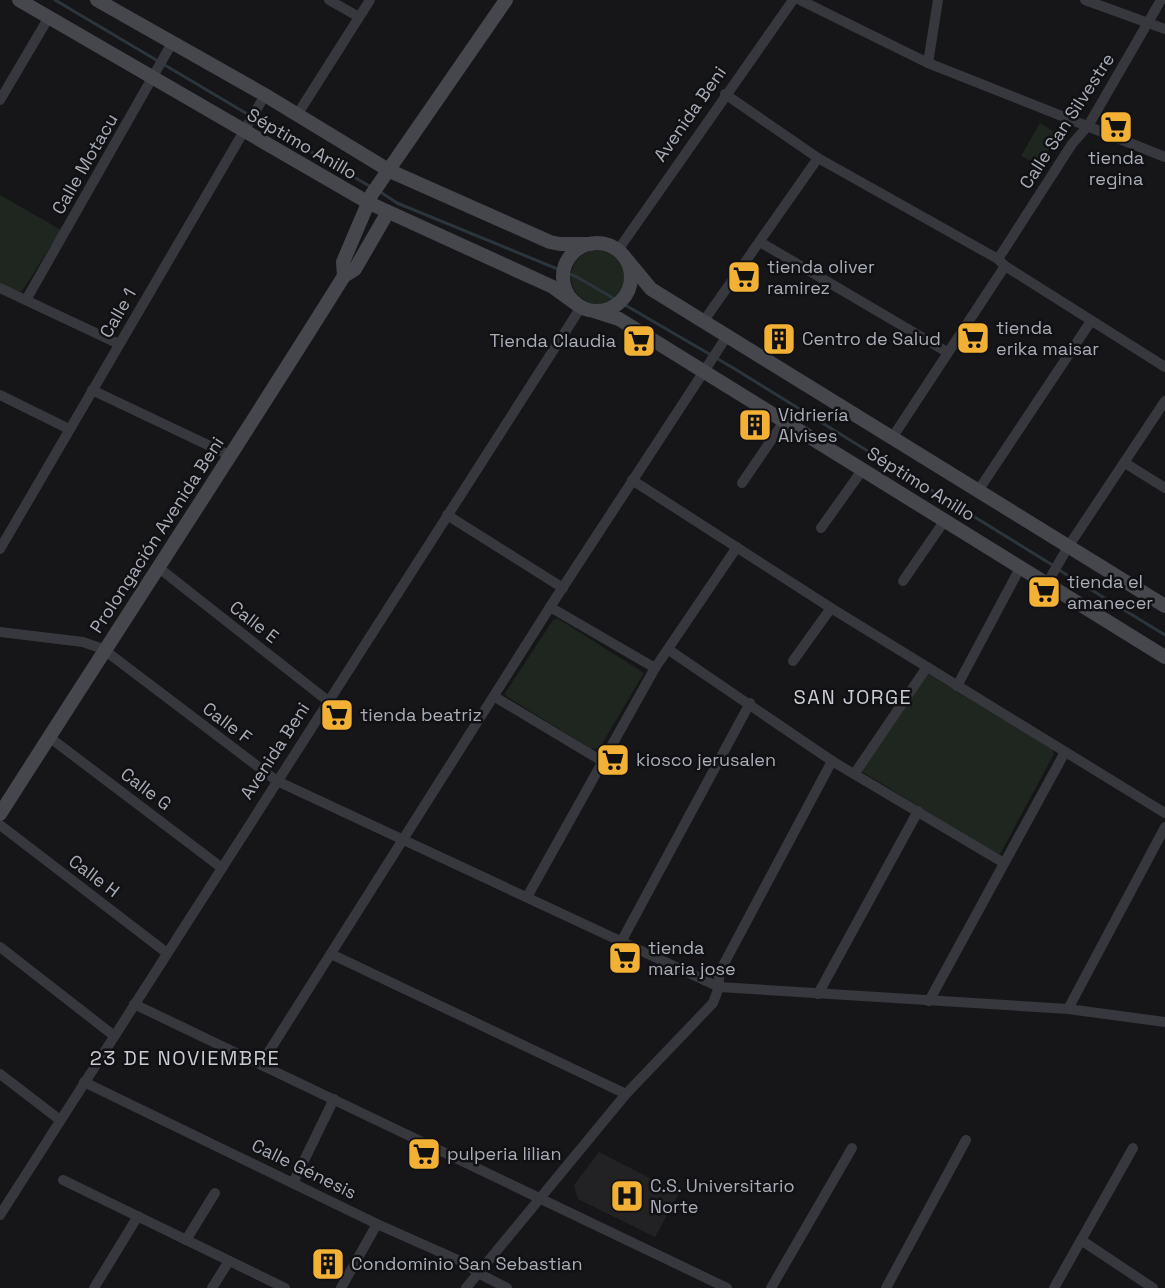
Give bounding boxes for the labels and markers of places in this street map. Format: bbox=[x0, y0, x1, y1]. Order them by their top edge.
supermarket icon: tienda regina bbox=[1098, 109, 1134, 145]
place label: tienda regina bbox=[1088, 146, 1144, 190]
place label: tienda oliver ramirez bbox=[767, 255, 875, 299]
supermarket icon: tienda oliver ramirez bbox=[726, 259, 762, 295]
place label: tienda erika maisar bbox=[996, 316, 1099, 360]
supermarket icon: tienda erika maisar bbox=[955, 320, 991, 356]
building icon: Centro de Salud bbox=[761, 321, 797, 357]
supermarket icon: Tienda Claudia bbox=[621, 323, 657, 359]
place label: Centro de Salud bbox=[802, 327, 941, 350]
place label: Tienda Claudia bbox=[489, 329, 616, 352]
place label: Vidriería Alvises bbox=[778, 403, 849, 447]
building icon: Vidriería Alvises bbox=[737, 407, 773, 443]
place label: tienda el amanecer bbox=[1067, 570, 1153, 614]
supermarket icon: tienda el amanecer bbox=[1026, 574, 1062, 610]
supermarket icon: tienda beatriz bbox=[319, 697, 355, 733]
place label: tienda beatriz bbox=[360, 703, 482, 726]
supermarket icon: kiosco jerusalen bbox=[595, 742, 631, 778]
place label: kiosco jerusalen bbox=[636, 748, 776, 771]
place label: tienda maria jose bbox=[648, 936, 736, 980]
supermarket icon: tienda maria jose bbox=[607, 940, 643, 976]
supermarket icon: pulperia lilian bbox=[406, 1136, 442, 1172]
place label: pulperia lilian bbox=[447, 1142, 561, 1165]
place label: C.S. Universitario Norte bbox=[650, 1174, 795, 1218]
hospital icon: C.S. Universitario Norte bbox=[609, 1178, 645, 1214]
building icon: Condominio San Sebastian bbox=[310, 1246, 346, 1282]
place label: Condominio San Sebastian bbox=[351, 1252, 582, 1275]

